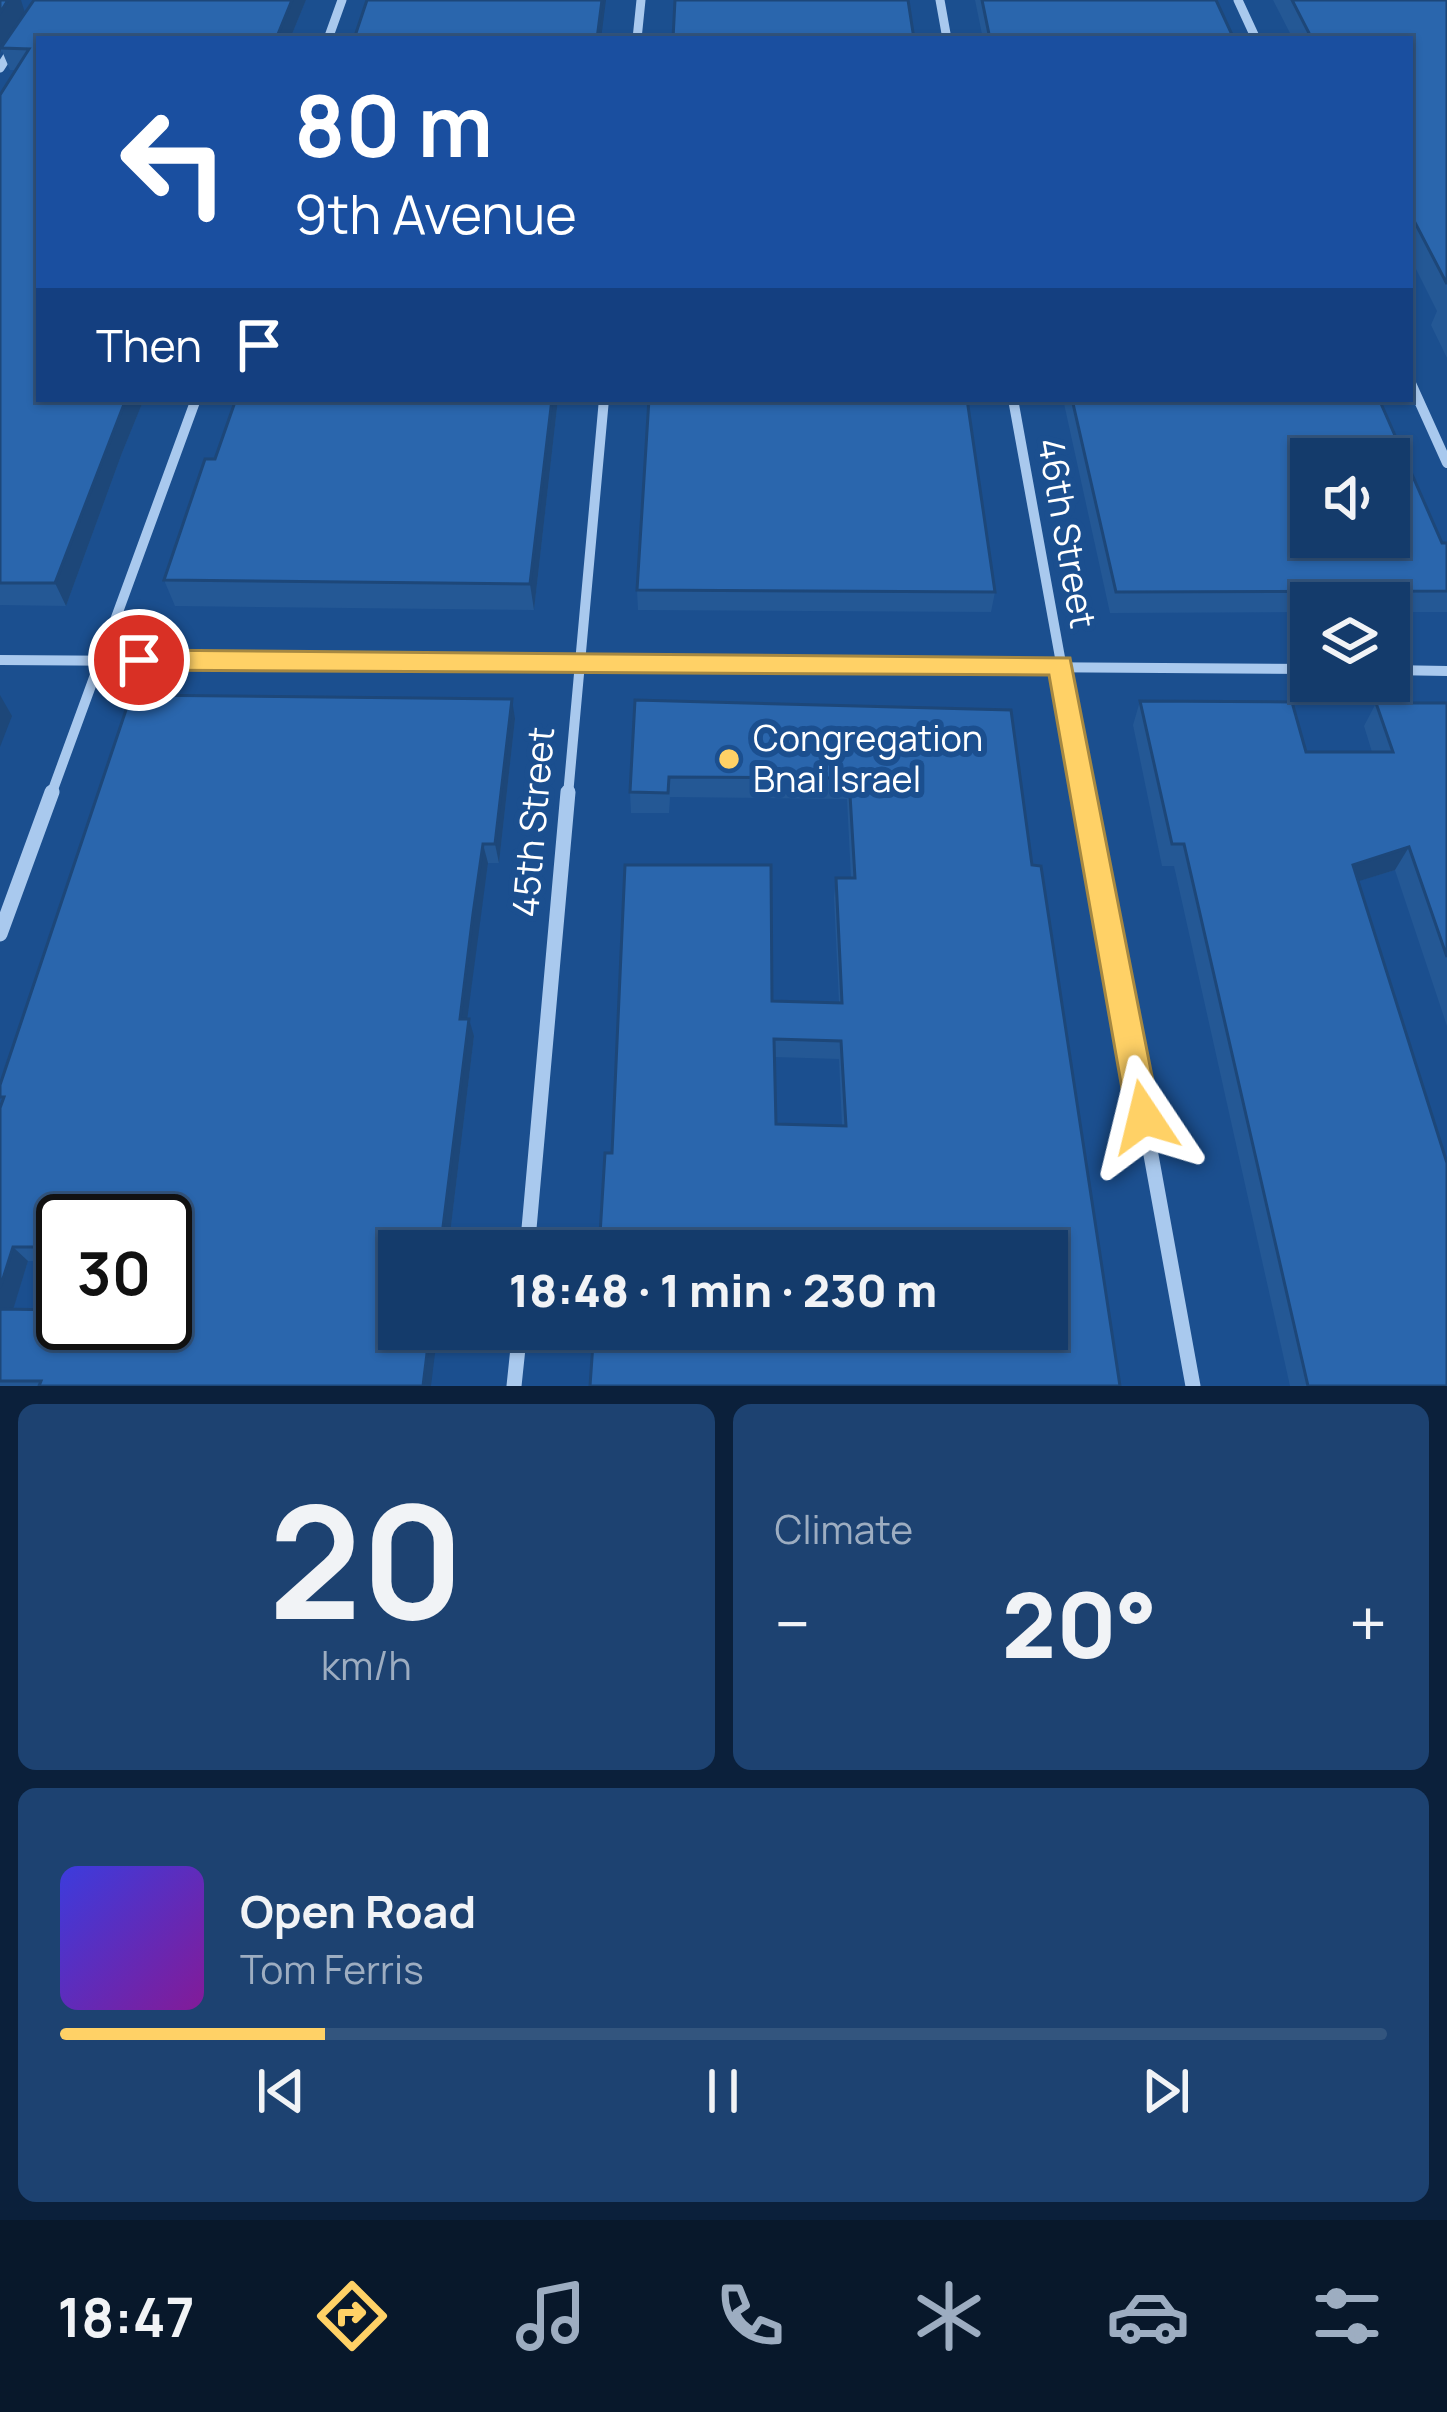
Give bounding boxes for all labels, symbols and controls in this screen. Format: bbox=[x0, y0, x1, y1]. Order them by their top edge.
text: 80 m bbox=[294, 67, 493, 182]
icon: left bbox=[96, 84, 252, 240]
text: 9th Avenue bbox=[294, 176, 577, 250]
icon: arrive bbox=[226, 312, 292, 378]
text: Then bbox=[96, 314, 202, 376]
street label: 46th Street bbox=[1027, 434, 1108, 632]
map controls bbox=[1290, 438, 1410, 702]
button: sound bbox=[1290, 438, 1410, 558]
button: layers bbox=[1290, 582, 1410, 702]
pin bbox=[88, 609, 190, 711]
icon: arrive bbox=[106, 627, 172, 693]
place label: Congregation Bnai Israel bbox=[753, 713, 983, 803]
street label: 45th Street bbox=[500, 725, 565, 919]
marker: Congregation Bnai Israel bbox=[716, 746, 742, 772]
position arrow bbox=[1081, 1054, 1207, 1180]
speed limit sign: 30 bbox=[36, 1194, 192, 1350]
text: 18:48 · 1 min · 230 m bbox=[509, 1259, 937, 1321]
text: 20 bbox=[268, 1453, 464, 1666]
text: Climate bbox=[775, 1502, 913, 1556]
text: 20° bbox=[1002, 1562, 1157, 1685]
text: − bbox=[775, 1578, 810, 1668]
text: + bbox=[1349, 1578, 1387, 1668]
text: km/h bbox=[321, 1638, 412, 1692]
text: Open Road bbox=[240, 1880, 476, 1942]
text: Tom Ferris bbox=[240, 1942, 424, 1996]
icon: previous bbox=[248, 2058, 314, 2124]
icon: pause bbox=[690, 2058, 756, 2124]
icon: next bbox=[1133, 2058, 1199, 2124]
icon: directions bbox=[310, 2274, 394, 2358]
icon: music bbox=[509, 2274, 593, 2358]
icon: phone bbox=[708, 2274, 792, 2358]
icon: climate bbox=[907, 2274, 991, 2358]
icon: car bbox=[1106, 2274, 1190, 2358]
icon: filters bbox=[1305, 2274, 1389, 2358]
text: 18:47 bbox=[58, 2279, 194, 2353]

